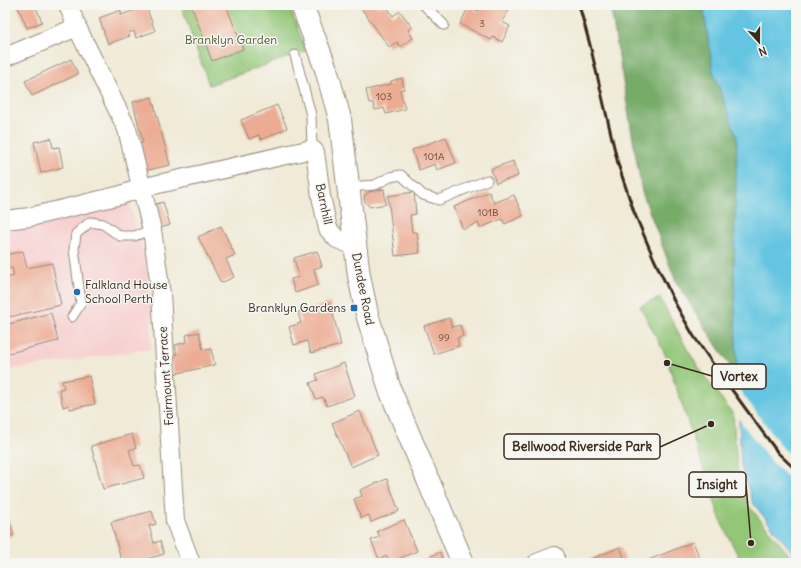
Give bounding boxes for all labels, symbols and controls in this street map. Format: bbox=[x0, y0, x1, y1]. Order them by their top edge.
house number: 3 bbox=[479, 17, 485, 30]
north arrow bbox=[739, 22, 779, 62]
park label: Branklyn Garden bbox=[185, 32, 277, 47]
text: N bbox=[757, 43, 769, 59]
house number: 103 bbox=[376, 90, 392, 103]
house number: 101A bbox=[424, 150, 445, 163]
street label: Barnhill bbox=[313, 182, 336, 226]
house number: 101B bbox=[477, 206, 499, 219]
street label: Dundee Road bbox=[349, 251, 378, 326]
place label: Falkland House School Perth bbox=[85, 277, 168, 306]
marker: Falkland House School Perth bbox=[72, 287, 82, 297]
place label: Branklyn Gardens bbox=[248, 300, 346, 315]
marker: Branklyn Gardens bbox=[349, 303, 359, 313]
street label: Fairmount Terrace bbox=[155, 326, 176, 426]
house number: 99 bbox=[438, 331, 450, 344]
callout: Vortex bbox=[712, 364, 766, 389]
text: Vortex bbox=[720, 368, 759, 385]
callout: Bellwood Riverside Park bbox=[504, 434, 660, 459]
text: Bellwood Riverside Park bbox=[512, 438, 652, 455]
callout: Insight bbox=[689, 472, 746, 497]
text: Insight bbox=[697, 476, 738, 493]

